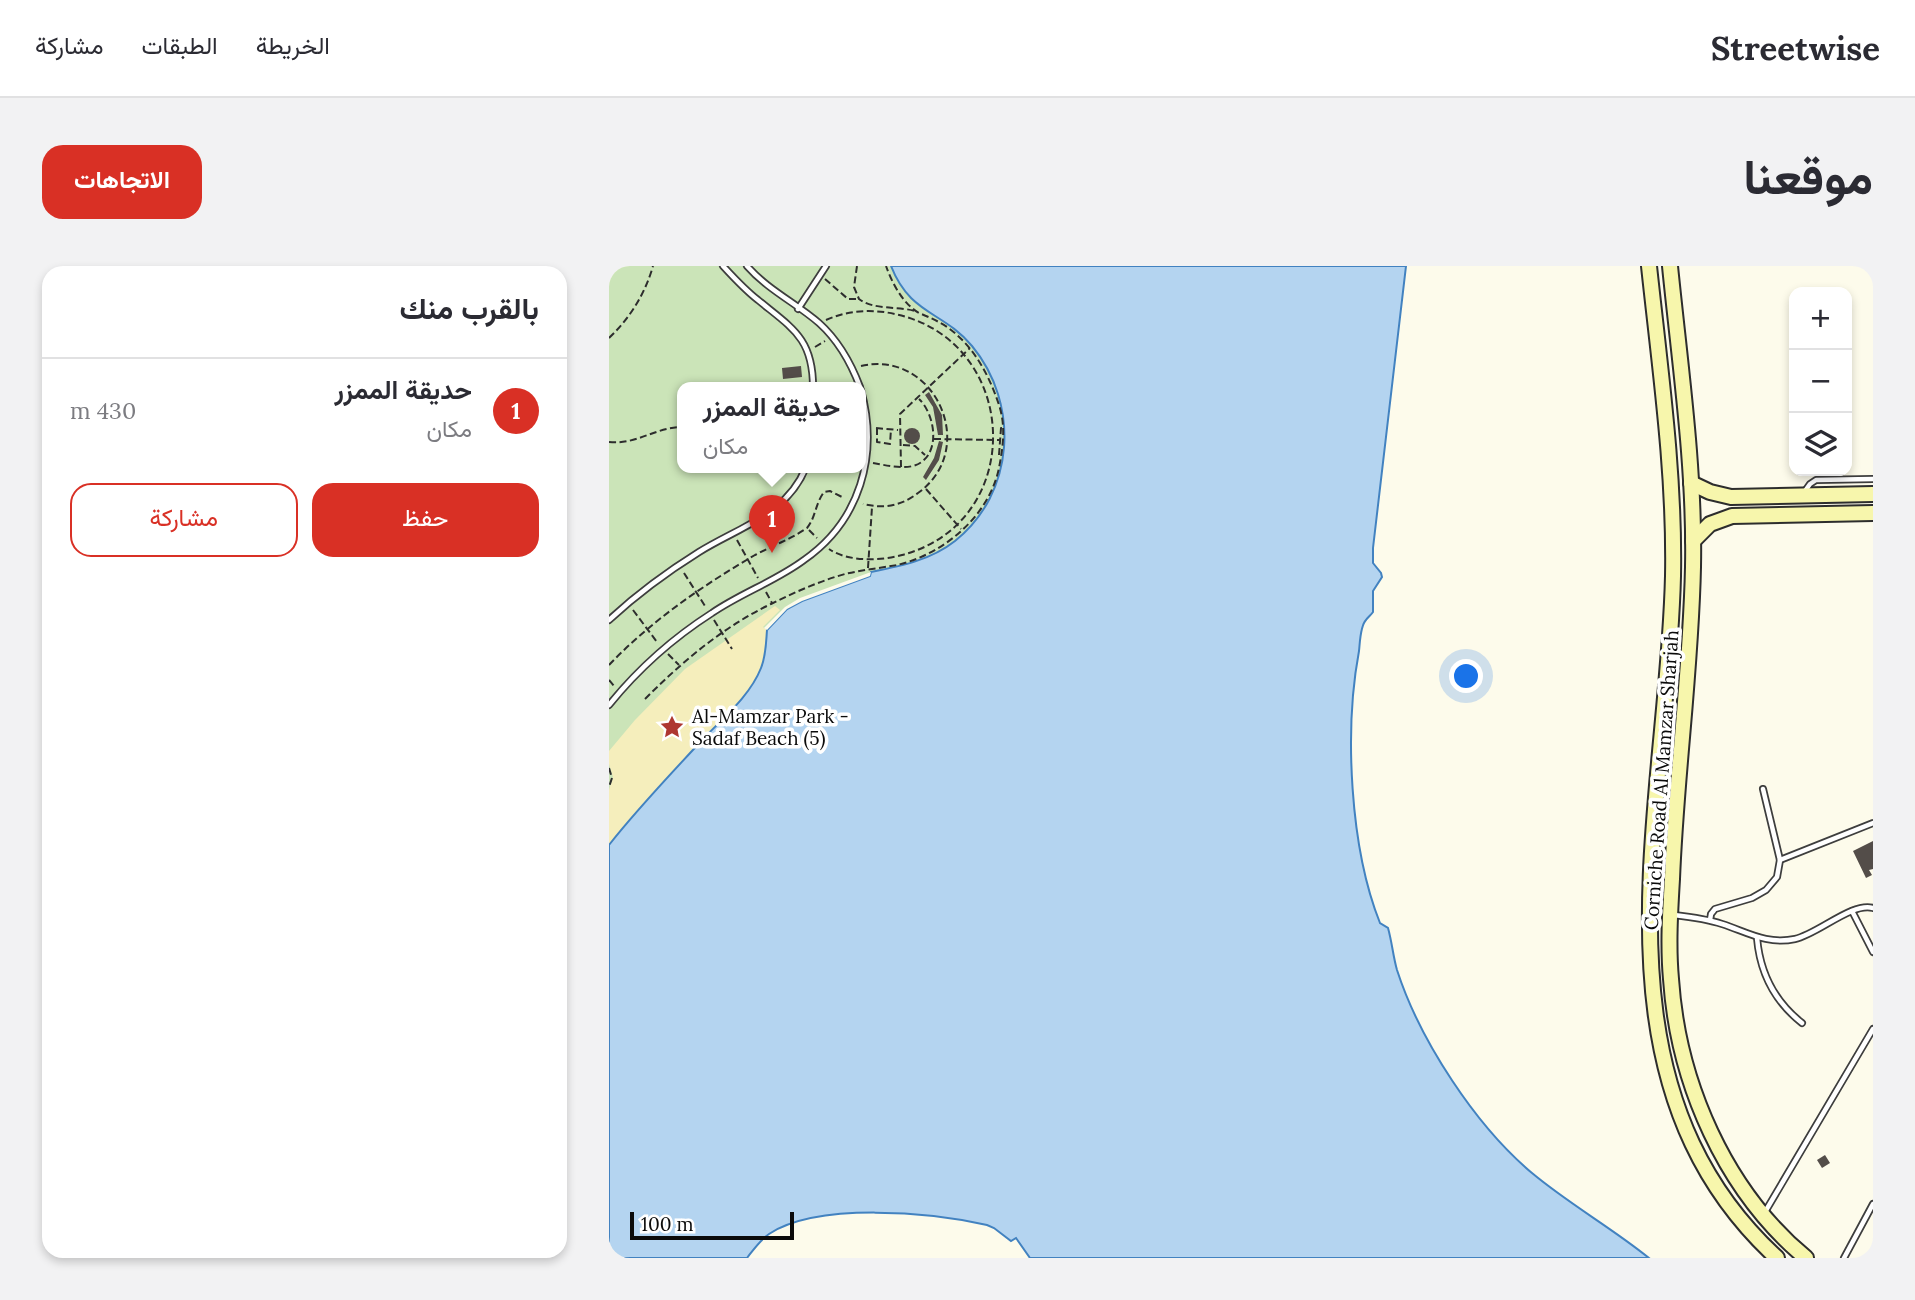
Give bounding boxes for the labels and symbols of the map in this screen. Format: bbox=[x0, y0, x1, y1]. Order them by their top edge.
pin: 1 bbox=[749, 495, 795, 553]
street label: Corniche Road Al Mamzar Sharjah bbox=[1639, 629, 1683, 931]
your location bbox=[1449, 659, 1483, 693]
place label: Al-Mamzar Park - Sadaf Beach (5) bbox=[691, 704, 849, 751]
place icon: Al-Mamzar Park - Sadaf Beach (5) bbox=[658, 713, 686, 741]
scale bar bbox=[630, 1209, 795, 1241]

